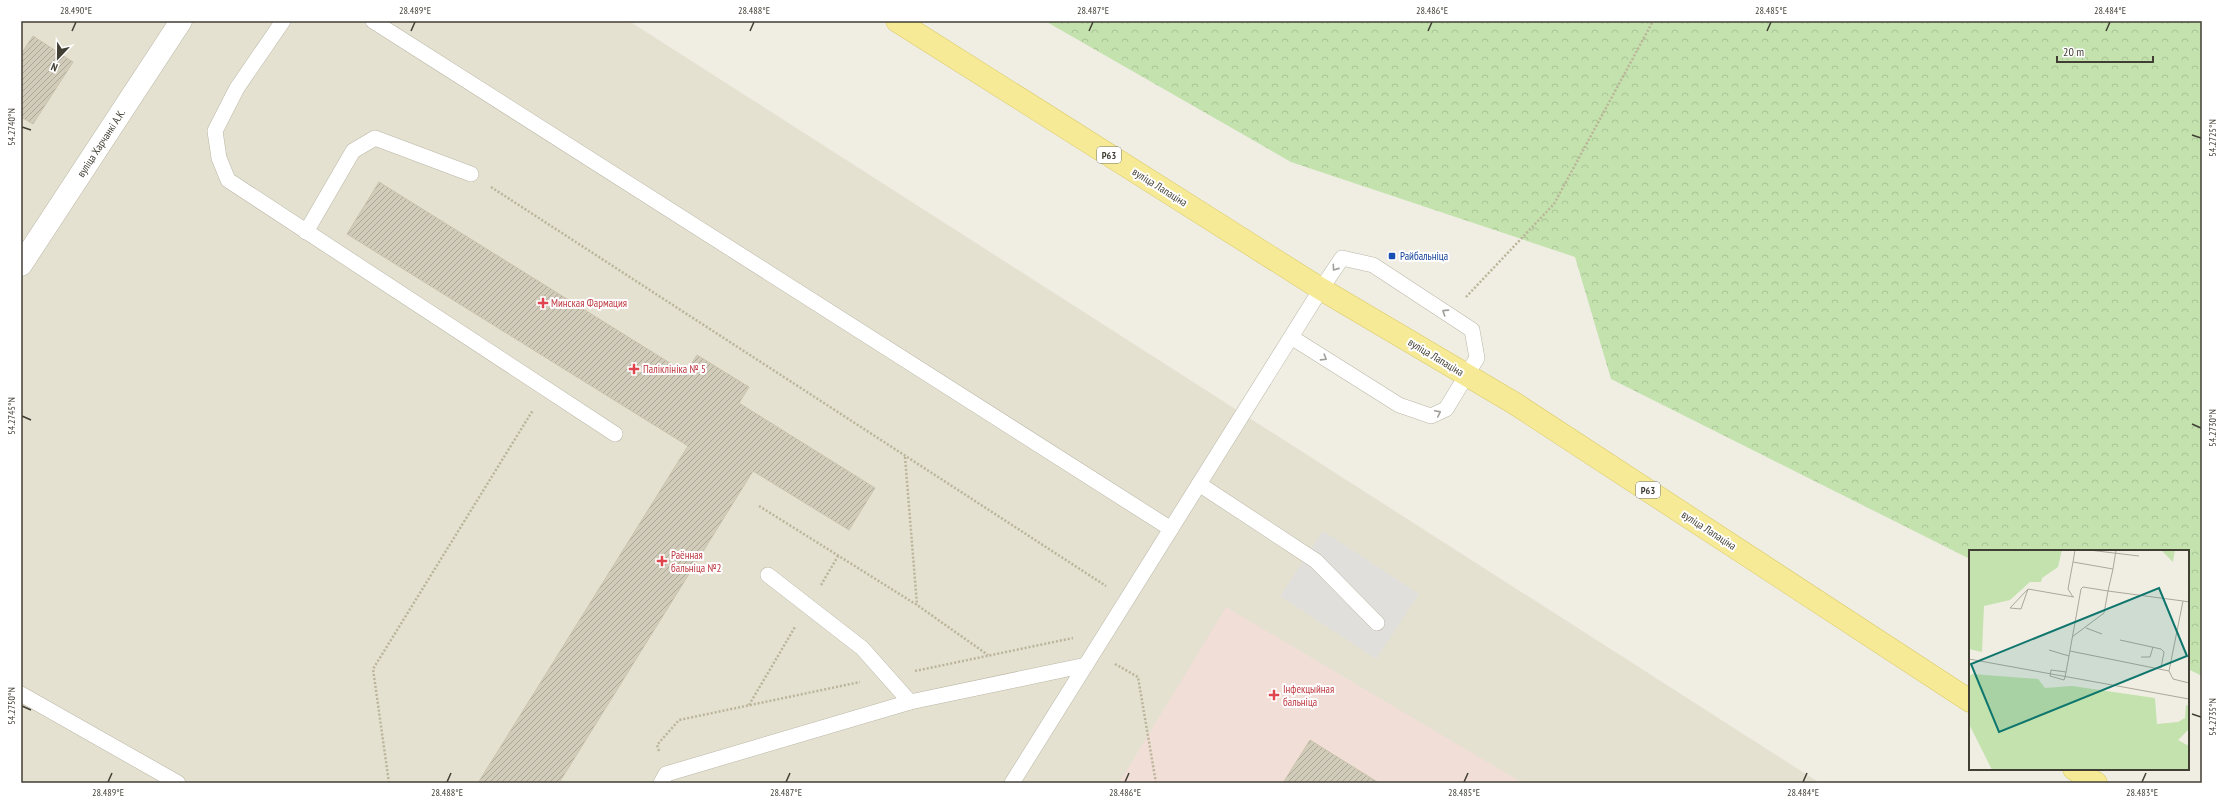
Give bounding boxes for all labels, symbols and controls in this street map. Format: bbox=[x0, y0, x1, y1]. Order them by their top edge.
text: 28.490°E bbox=[60, 4, 92, 17]
text: 28.489°E bbox=[399, 4, 431, 17]
text: 28.488°E bbox=[738, 4, 770, 17]
text: 28.487°E bbox=[1077, 4, 1109, 17]
text: 28.486°E bbox=[1416, 4, 1448, 17]
text: 28.485°E bbox=[1755, 4, 1787, 17]
text: 28.484°E bbox=[2094, 4, 2126, 17]
north arrow bbox=[38, 38, 78, 78]
scale bar bbox=[2057, 38, 2153, 64]
text: 20 m bbox=[2063, 44, 2084, 59]
text: N bbox=[49, 60, 60, 75]
street label: вуліца Харчанкі А.К. bbox=[74, 106, 128, 180]
text: 54.2740°N bbox=[5, 108, 18, 146]
text: 54.2725°N bbox=[2206, 119, 2219, 157]
road number: Р63 bbox=[1097, 147, 1121, 163]
street label: вуліца Лапаціна bbox=[1130, 165, 1190, 209]
place label: Райбальніца bbox=[1400, 249, 1448, 263]
marker: Райбальніца bbox=[1387, 251, 1397, 261]
one-way arrow bbox=[1332, 264, 1340, 271]
place label: Минская Фармация bbox=[551, 296, 627, 310]
marker: Минская Фармация bbox=[538, 298, 548, 308]
one-way arrow bbox=[1442, 309, 1449, 317]
street label: вуліца Лапаціна bbox=[1406, 335, 1466, 379]
one-way arrow bbox=[1320, 353, 1327, 360]
place label: Паліклініка № 5 bbox=[643, 362, 706, 376]
marker: Паліклініка № 5 bbox=[628, 363, 640, 375]
text: 54.2745°N bbox=[5, 397, 18, 435]
text: 54.2730°N bbox=[2206, 409, 2219, 447]
one-way arrow bbox=[1433, 410, 1441, 418]
road number: Р63 bbox=[1636, 482, 1660, 498]
street label: вуліца Лапаціна bbox=[1679, 507, 1739, 553]
place label: Раённая бальніца №2 bbox=[671, 548, 722, 575]
inset map bbox=[1969, 550, 2189, 770]
marker: Раённая бальніца №2 bbox=[656, 555, 668, 567]
place label: Інфекцыйная бальніца bbox=[1283, 682, 1334, 709]
text: 54.2750°N bbox=[5, 687, 18, 725]
marker: Інфекцыйная бальніца bbox=[1268, 689, 1280, 701]
text: 54.2735°N bbox=[2206, 698, 2219, 736]
text: 28.489°E bbox=[92, 786, 124, 799]
text: 28.488°E bbox=[431, 786, 463, 799]
text: 28.487°E bbox=[770, 786, 802, 799]
text: 28.486°E bbox=[1109, 786, 1141, 799]
text: 28.485°E bbox=[1448, 786, 1480, 799]
text: 28.484°E bbox=[1787, 786, 1819, 799]
text: 28.483°E bbox=[2126, 786, 2158, 799]

